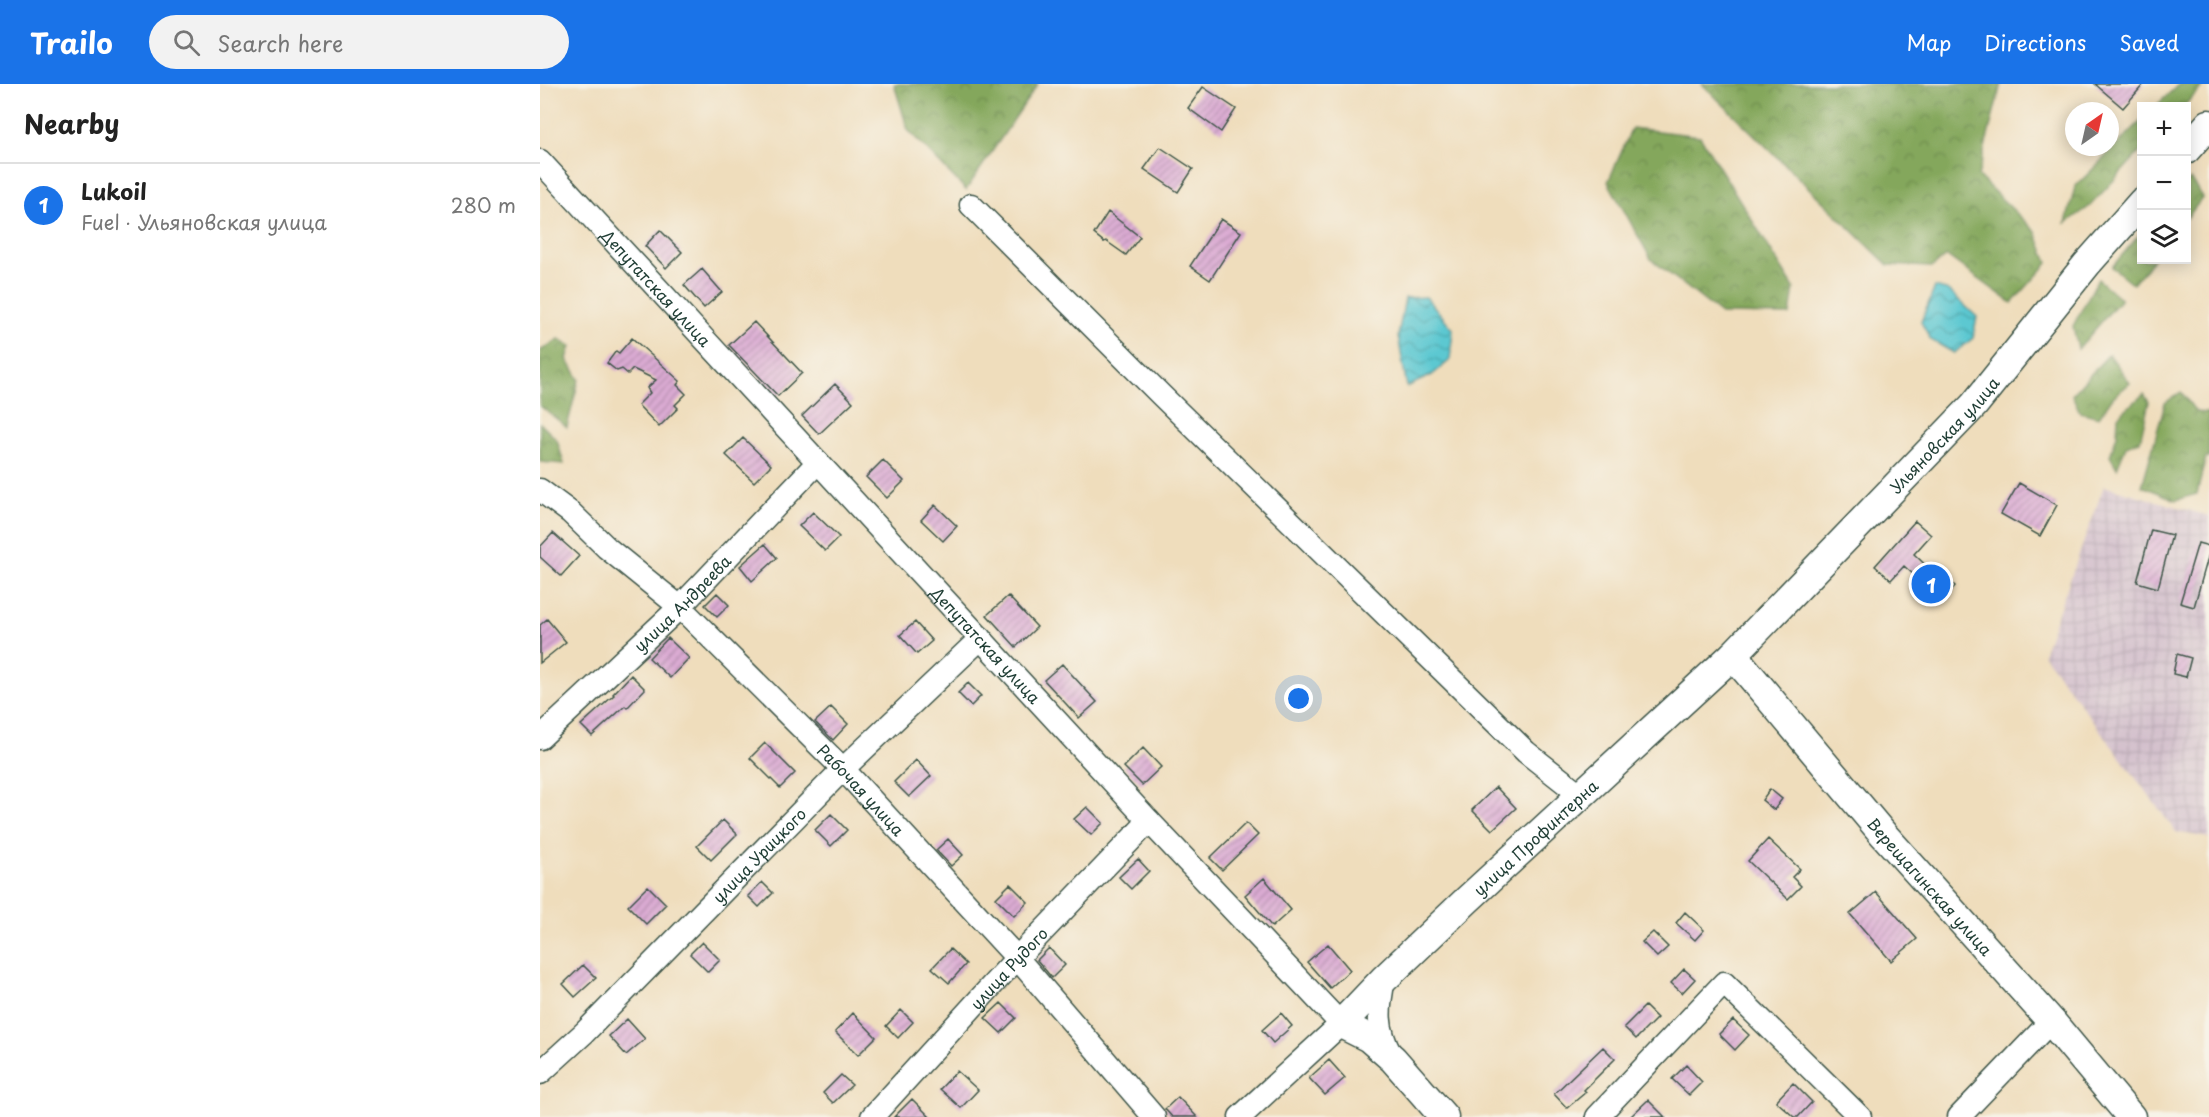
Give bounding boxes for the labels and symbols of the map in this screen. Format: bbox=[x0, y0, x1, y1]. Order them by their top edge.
north arrow bbox=[2065, 102, 2119, 156]
street label: Депутатская улица bbox=[596, 223, 717, 351]
street label: Ульяновская улица bbox=[1884, 371, 2004, 498]
street label: улица Андреева bbox=[628, 549, 736, 657]
pin: 1 bbox=[1912, 562, 1950, 606]
street label: Депутатская улица bbox=[925, 580, 1047, 709]
your location bbox=[1284, 684, 1313, 713]
street label: Рабочая улица bbox=[812, 738, 910, 841]
street label: улица Профинтерна bbox=[1468, 773, 1603, 901]
street label: улица Урицкого bbox=[706, 802, 811, 908]
street label: Верещагинская улица bbox=[1862, 812, 1998, 961]
street label: улица Рудого bbox=[964, 921, 1053, 1015]

